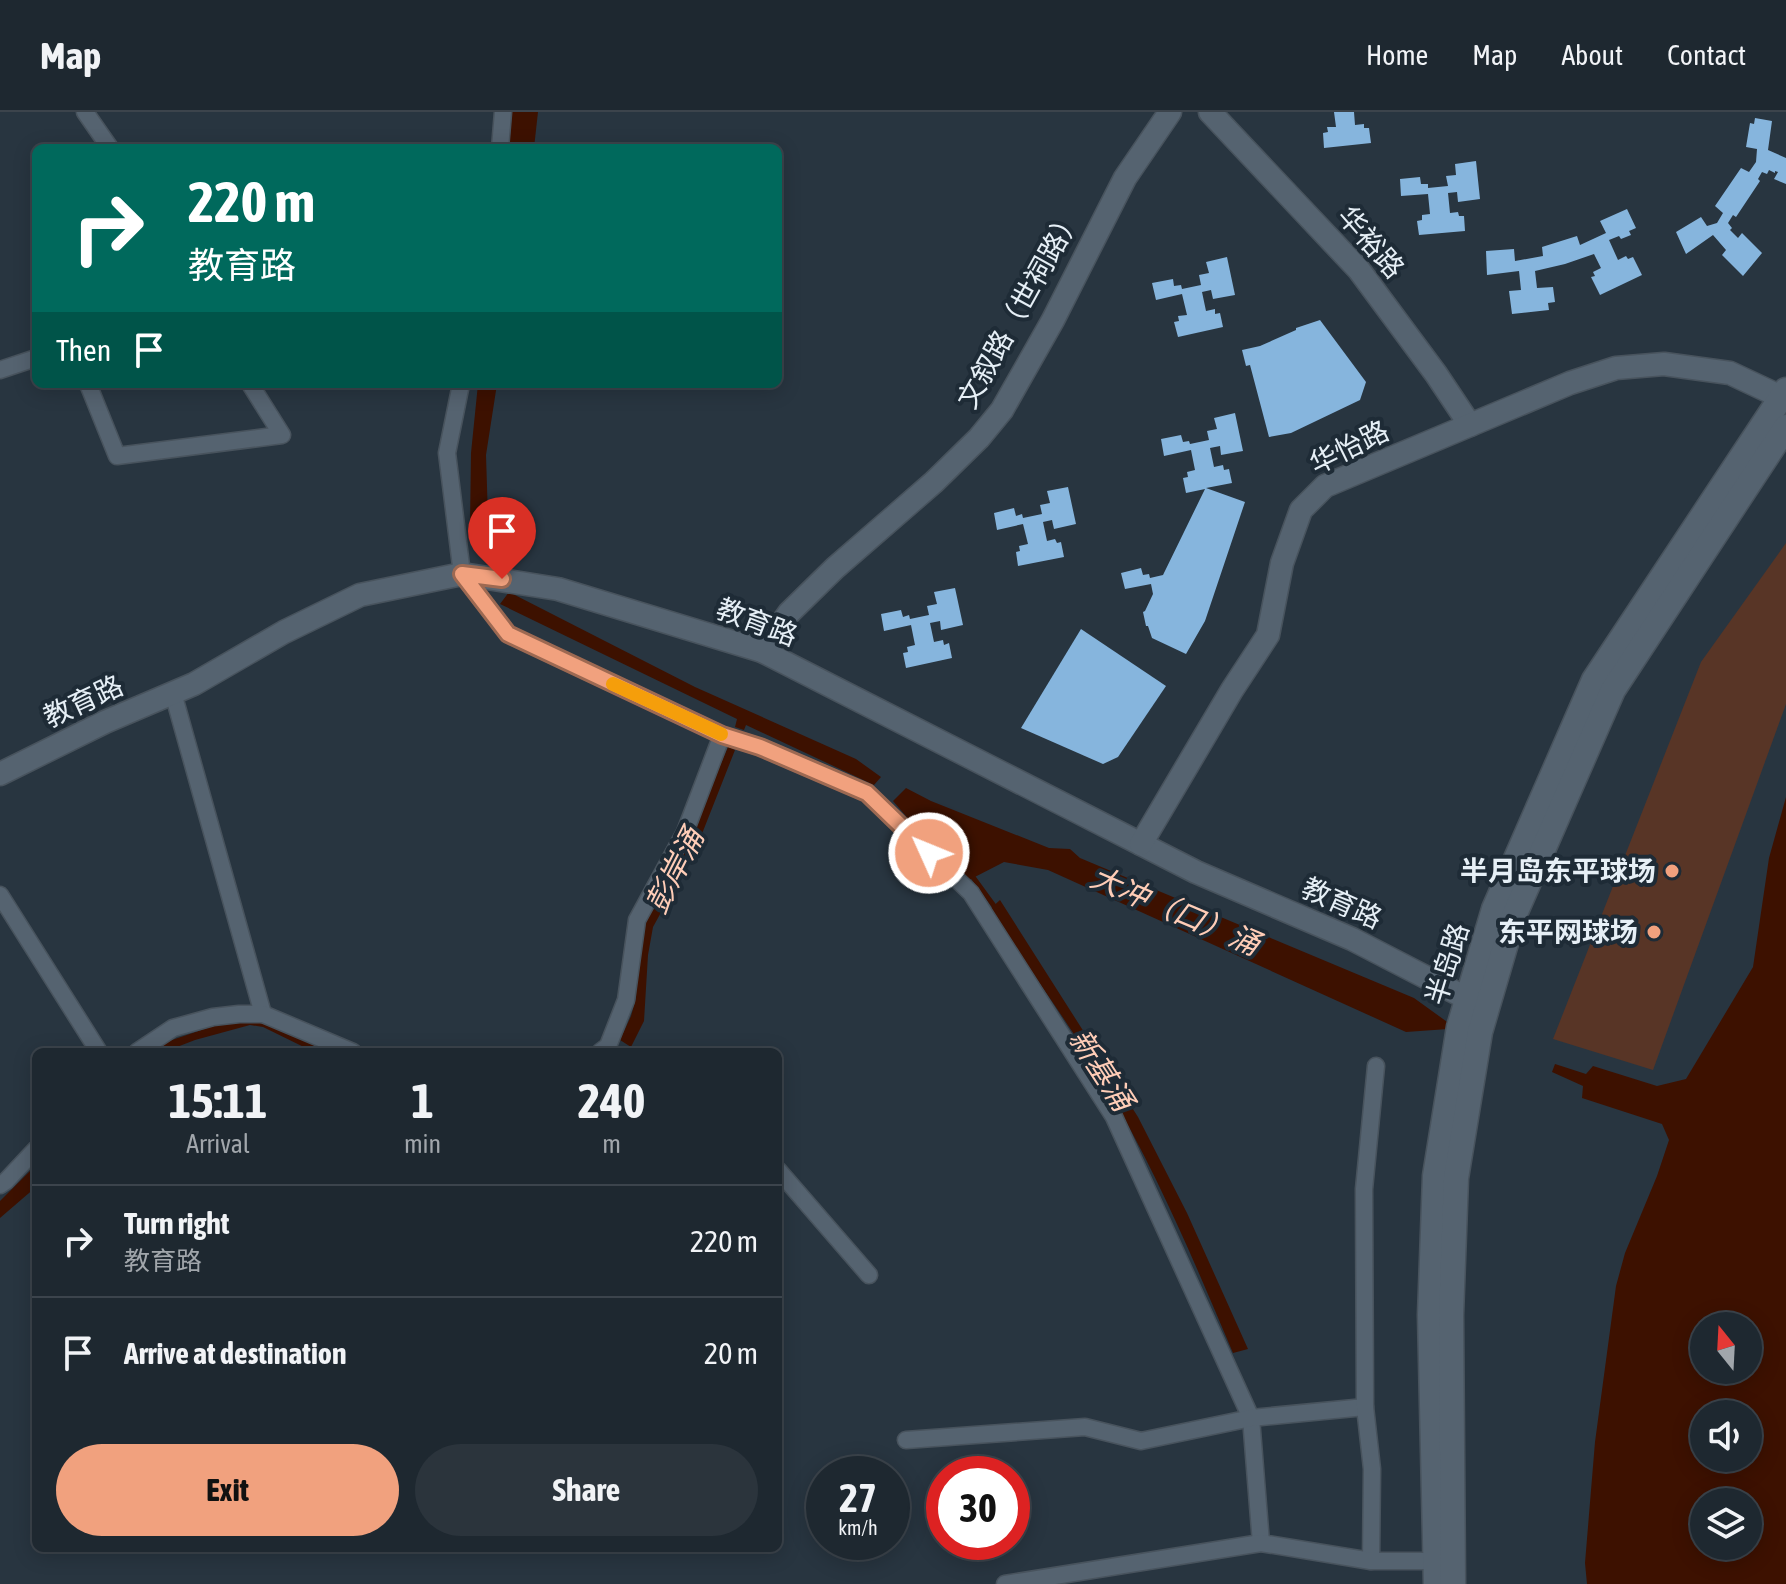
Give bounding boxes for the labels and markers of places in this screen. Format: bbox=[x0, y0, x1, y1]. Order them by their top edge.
pin bbox=[468, 497, 536, 579]
place label: 半月岛东平球场 bbox=[1460, 855, 1656, 887]
marker: 半月岛东平球场 bbox=[1663, 862, 1681, 880]
place label: 东平网球场 bbox=[1498, 916, 1638, 948]
marker: 东平网球场 bbox=[1645, 923, 1663, 941]

